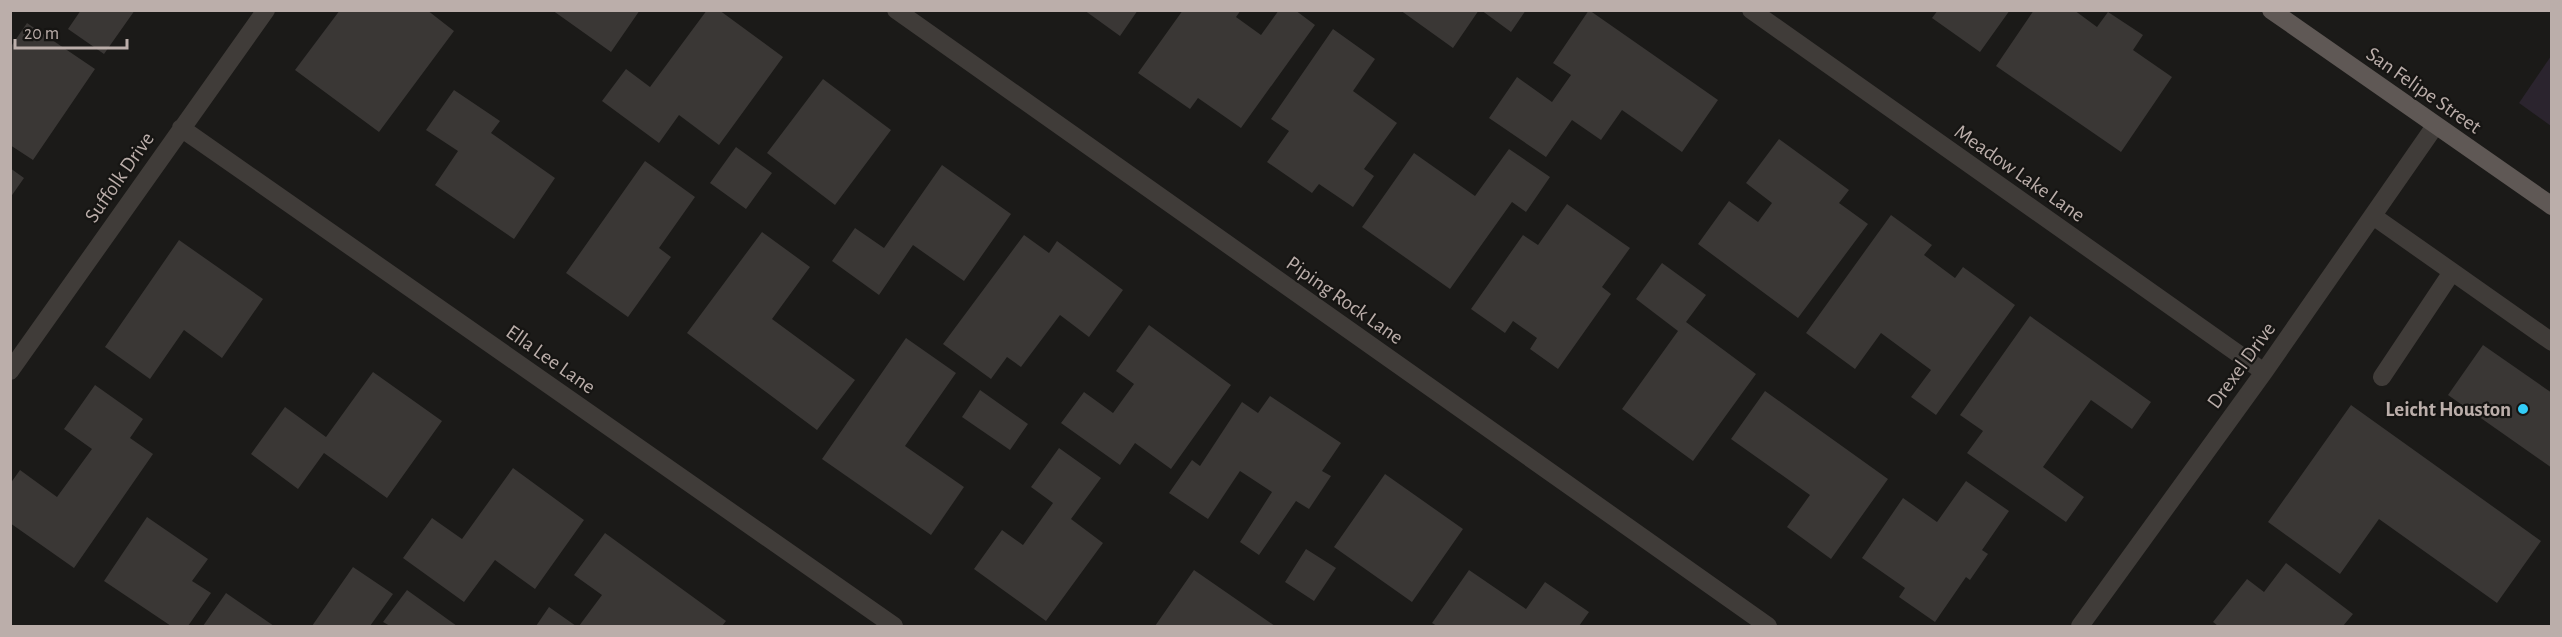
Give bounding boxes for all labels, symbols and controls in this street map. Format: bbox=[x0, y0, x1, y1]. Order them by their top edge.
scale bar bbox=[15, 12, 128, 50]
text: 20 m bbox=[24, 25, 59, 43]
street label: San Felipe Street bbox=[2362, 43, 2485, 138]
street label: Meadow Lake Lane bbox=[1951, 121, 2089, 226]
street label: Suffolk Drive bbox=[81, 128, 158, 226]
street label: Piping Rock Lane bbox=[1282, 252, 1407, 348]
street label: Drexel Drive bbox=[2203, 318, 2280, 412]
street label: Ella Lee Lane bbox=[502, 321, 599, 398]
place label: Leicht Houston bbox=[2385, 399, 2511, 420]
marker: Leicht Houston bbox=[2516, 402, 2530, 416]

